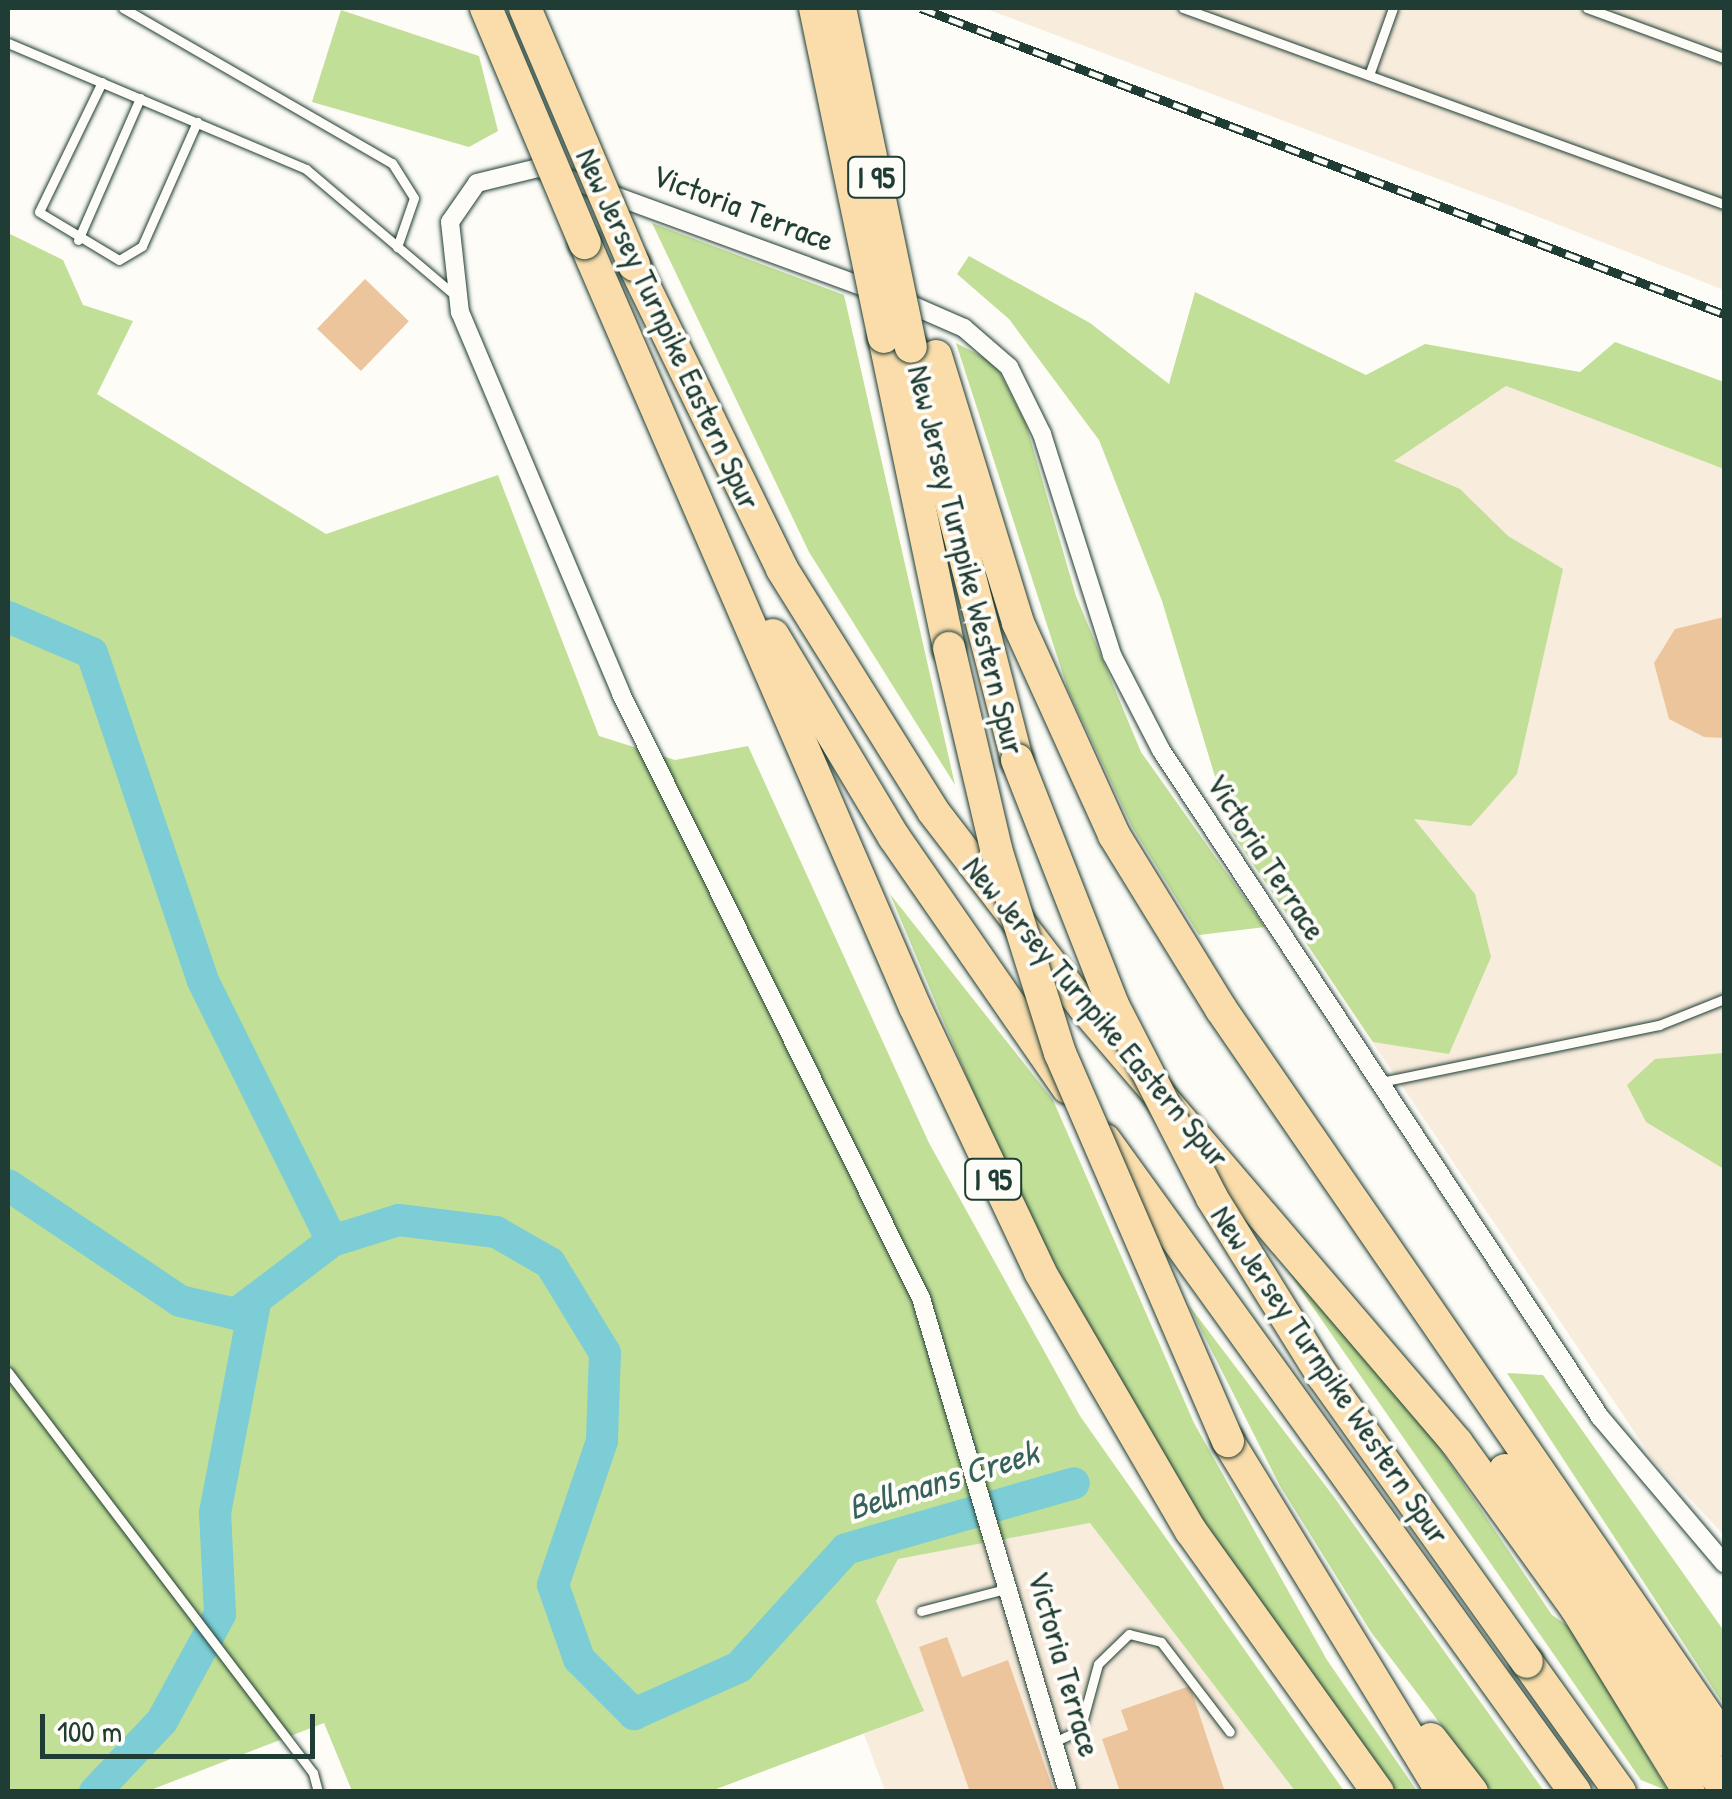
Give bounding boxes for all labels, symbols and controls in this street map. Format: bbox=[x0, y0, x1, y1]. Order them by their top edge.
street label: New Jersey Turnpike Eastern Spur bbox=[567, 142, 769, 516]
road number: I 95 bbox=[846, 152, 906, 202]
street label: Victoria Terrace bbox=[647, 156, 839, 260]
street label: New Jersey Turnpike Western Spur bbox=[899, 361, 1033, 759]
street label: Victoria Terrace bbox=[1198, 766, 1334, 948]
street label: New Jersey Turnpike Eastern Spur bbox=[955, 849, 1237, 1175]
road number: I 95 bbox=[963, 1154, 1023, 1204]
street label: New Jersey Turnpike Western Spur bbox=[1202, 1199, 1458, 1551]
water label: Bellmans Creek bbox=[843, 1431, 1043, 1529]
street label: Victoria Terrace bbox=[1019, 1567, 1109, 1761]
scale bar bbox=[45, 1694, 320, 1756]
text: 100 m bbox=[57, 1711, 122, 1751]

